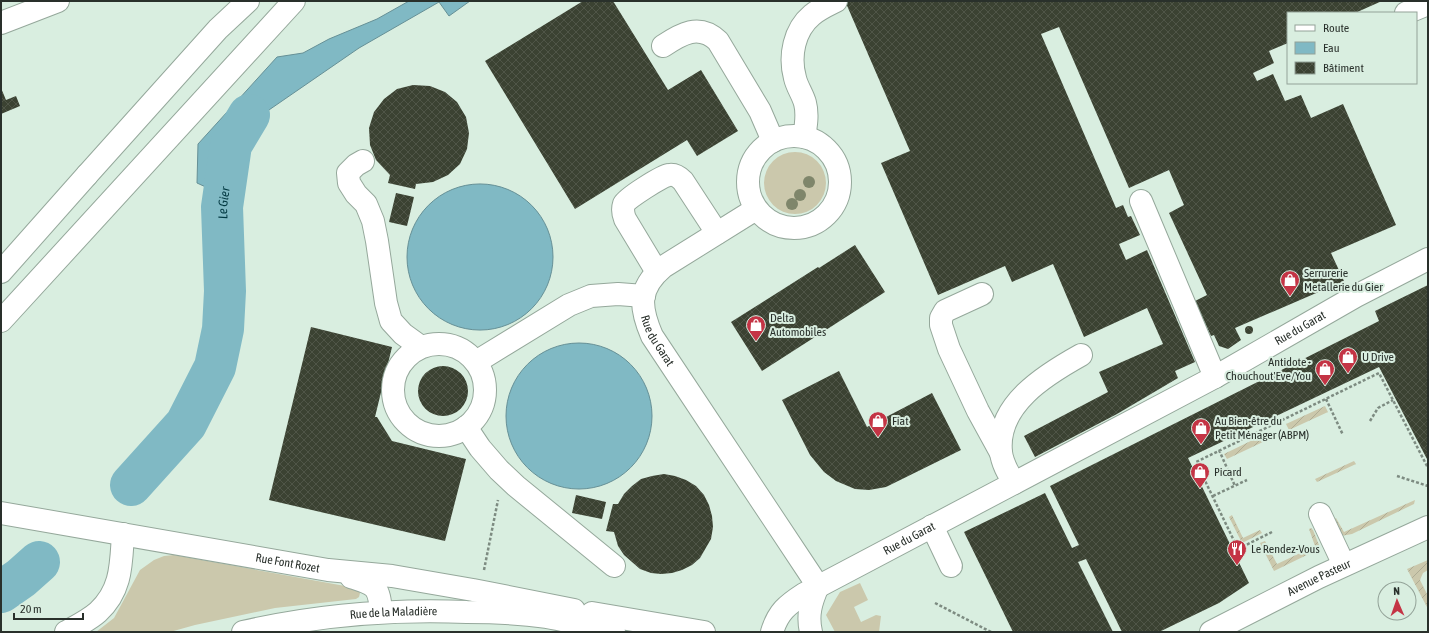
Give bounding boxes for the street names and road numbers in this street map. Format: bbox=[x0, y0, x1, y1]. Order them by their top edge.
street label: Rue du Garat bbox=[1272, 308, 1329, 348]
street label: Rue du Garat bbox=[638, 314, 677, 369]
street label: Rue du Garat bbox=[881, 519, 938, 558]
street label: Rue Font Rozet bbox=[255, 551, 321, 576]
street label: Avenue Pasteur bbox=[1285, 556, 1353, 599]
street label: Rue de la Maladière bbox=[349, 604, 437, 622]

